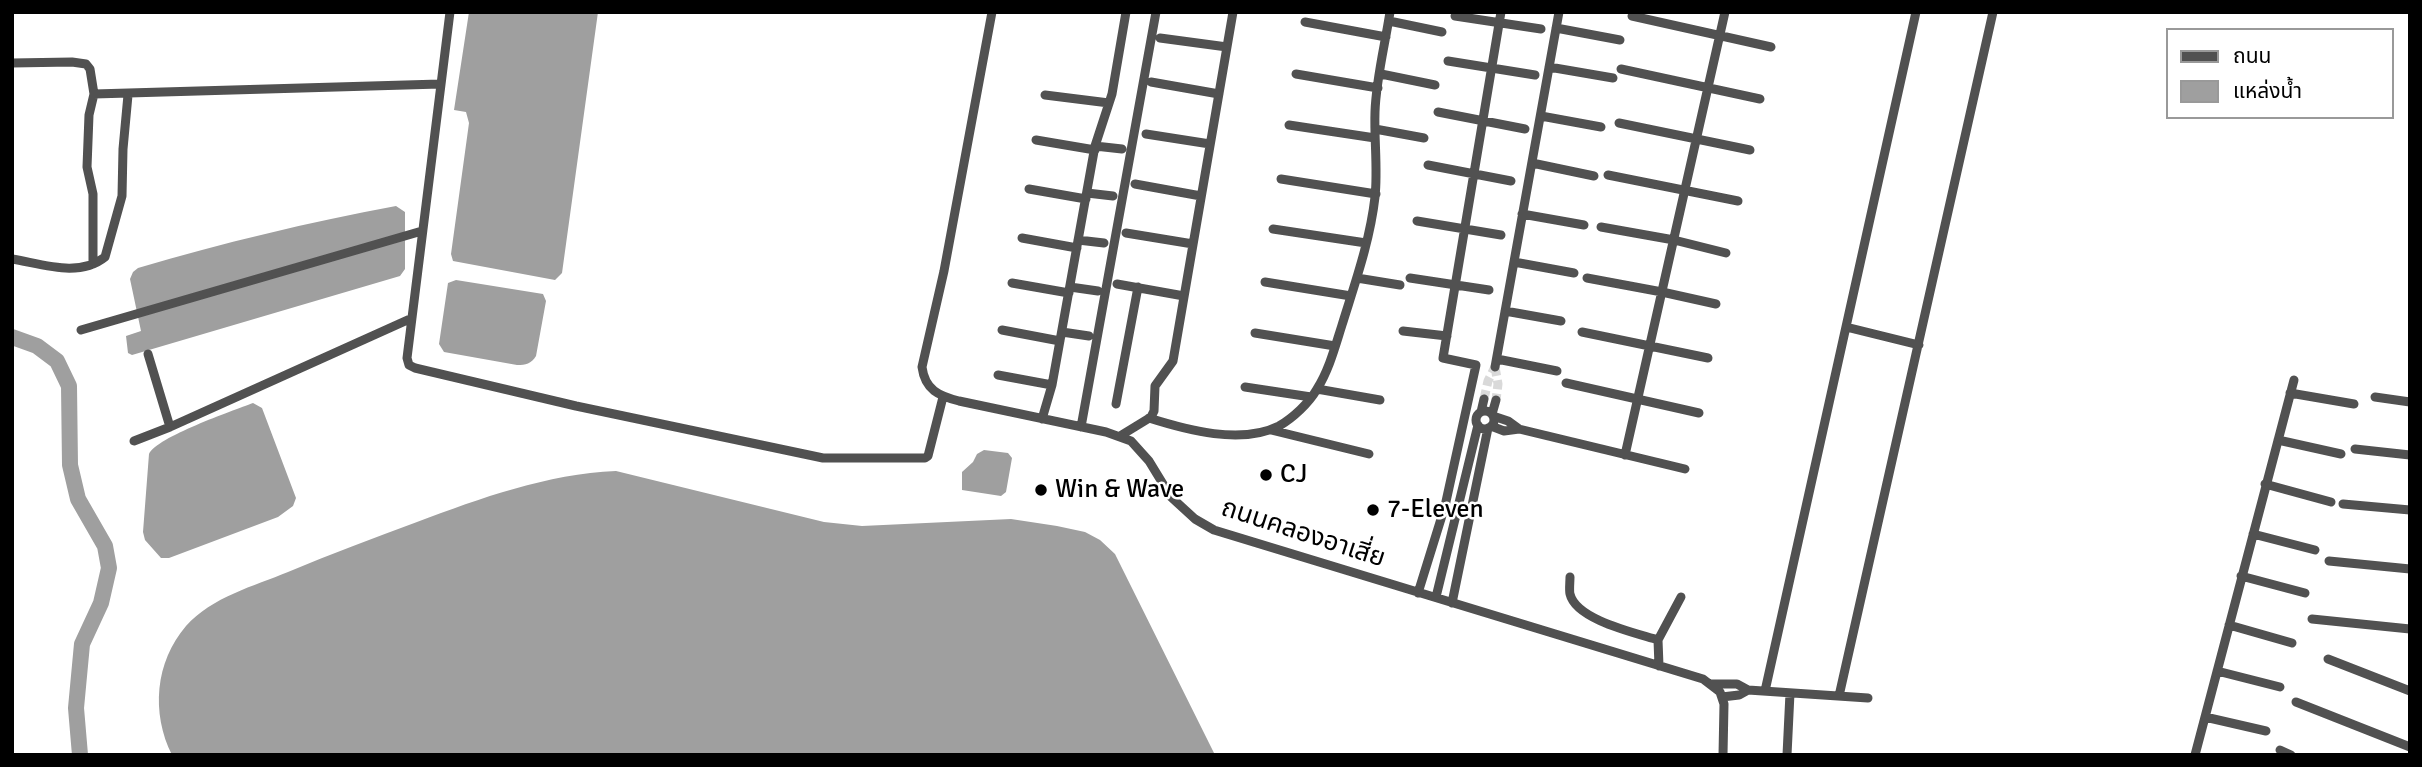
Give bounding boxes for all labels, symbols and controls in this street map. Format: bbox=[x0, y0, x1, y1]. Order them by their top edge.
legend bbox=[2166, 28, 2394, 119]
text: ถนน bbox=[2233, 43, 2271, 69]
text: แหล่งน้ำ bbox=[2233, 78, 2302, 104]
place label: CJ bbox=[1280, 459, 1307, 491]
marker: CJ bbox=[1258, 467, 1274, 483]
place label: Win & Wave bbox=[1055, 474, 1184, 506]
marker: Win & Wave bbox=[1033, 482, 1049, 498]
street label: ถนนคลองอาเสี่ย bbox=[1217, 493, 1389, 575]
place label: 7-Eleven bbox=[1387, 494, 1484, 526]
marker: 7-Eleven bbox=[1365, 502, 1381, 518]

